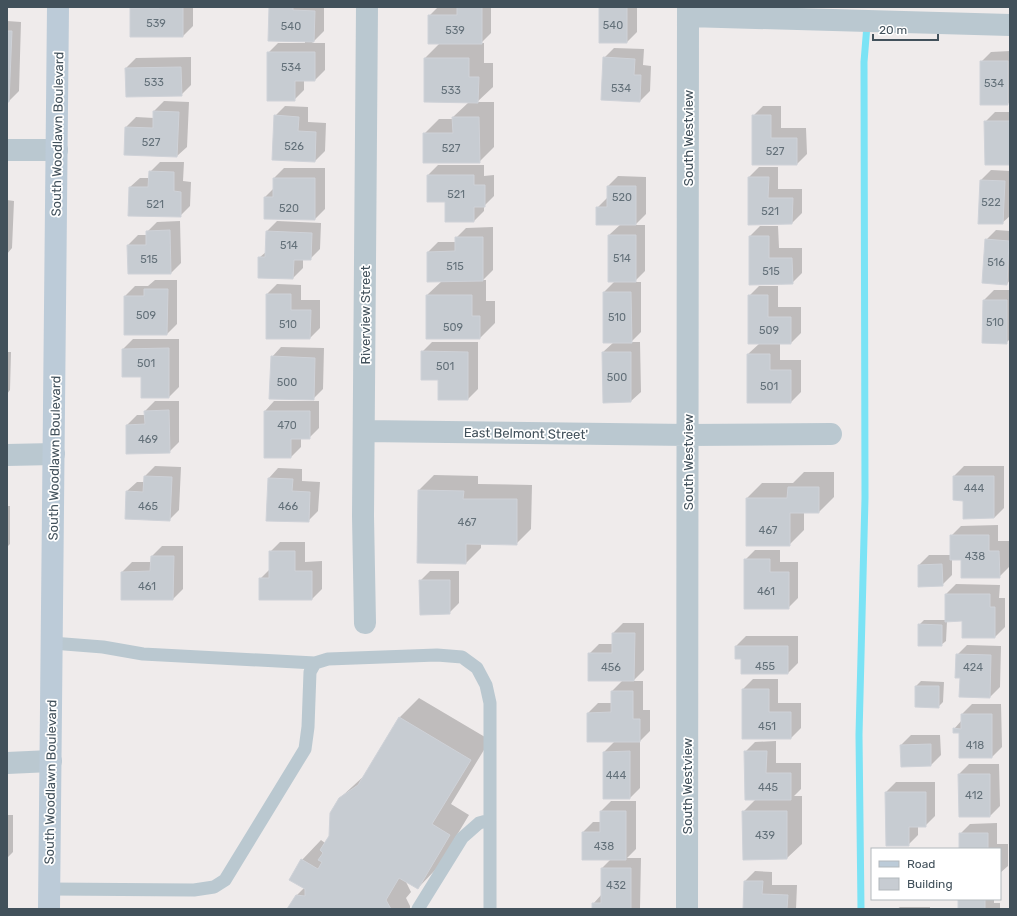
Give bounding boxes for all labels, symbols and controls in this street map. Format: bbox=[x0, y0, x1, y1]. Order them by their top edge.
scale bar bbox=[873, 16, 938, 42]
house number: 539 bbox=[146, 17, 166, 30]
house number: 540 bbox=[603, 19, 623, 32]
house number: 540 bbox=[281, 20, 301, 33]
text: 20 m bbox=[879, 23, 907, 37]
house number: 539 bbox=[445, 24, 465, 37]
street label: South Woodlawn Boulevard bbox=[49, 51, 66, 217]
house number: 534 bbox=[281, 61, 301, 74]
house number: 533 bbox=[144, 76, 164, 89]
house number: 534 bbox=[984, 77, 1004, 90]
house number: 534 bbox=[611, 82, 631, 95]
house number: 533 bbox=[441, 84, 461, 97]
street label: South Westview bbox=[681, 90, 696, 186]
house number: 527 bbox=[142, 136, 161, 149]
house number: 526 bbox=[284, 140, 304, 153]
house number: 527 bbox=[442, 142, 461, 155]
house number: 527 bbox=[766, 145, 785, 158]
house number: 521 bbox=[447, 188, 465, 201]
house number: 520 bbox=[612, 191, 632, 204]
house number: 522 bbox=[981, 196, 1001, 209]
house number: 521 bbox=[146, 198, 164, 211]
house number: 520 bbox=[279, 202, 299, 215]
house number: 521 bbox=[761, 205, 779, 218]
house number: 514 bbox=[280, 239, 298, 252]
house number: 514 bbox=[613, 252, 631, 265]
house number: 515 bbox=[140, 253, 158, 266]
house number: 516 bbox=[987, 256, 1005, 269]
house number: 515 bbox=[446, 260, 464, 273]
street label: Riverview Street bbox=[358, 265, 373, 365]
house number: 515 bbox=[762, 265, 780, 278]
house number: 509 bbox=[136, 309, 156, 322]
house number: 510 bbox=[608, 311, 626, 324]
house number: 510 bbox=[986, 316, 1004, 329]
house number: 510 bbox=[279, 318, 297, 331]
house number: 509 bbox=[443, 321, 463, 334]
house number: 509 bbox=[759, 324, 779, 337]
house number: 501 bbox=[137, 357, 155, 370]
house number: 501 bbox=[436, 360, 454, 373]
house number: 500 bbox=[607, 371, 627, 384]
street label: South Woodlawn Boulevard bbox=[46, 375, 63, 541]
house number: 500 bbox=[277, 376, 297, 389]
house number: 501 bbox=[760, 380, 778, 393]
street label: South Westview bbox=[681, 414, 696, 510]
house number: 470 bbox=[277, 419, 297, 432]
street label: East Belmont Street' bbox=[464, 425, 589, 442]
house number: 469 bbox=[138, 433, 158, 446]
house number: 444 bbox=[964, 482, 984, 495]
house number: 465 bbox=[138, 500, 158, 513]
house number: 466 bbox=[278, 500, 298, 513]
house number: 467 bbox=[458, 516, 477, 529]
house number: 467 bbox=[759, 524, 778, 537]
house number: 438 bbox=[965, 550, 985, 563]
house number: 461 bbox=[138, 580, 156, 593]
house number: 461 bbox=[757, 585, 775, 598]
house number: 455 bbox=[755, 660, 775, 673]
house number: 456 bbox=[601, 661, 621, 674]
house number: 424 bbox=[963, 661, 983, 674]
street label: South Woodlawn Boulevard bbox=[42, 699, 59, 865]
house number: 451 bbox=[758, 720, 776, 733]
street label: South Westview bbox=[680, 738, 695, 834]
house number: 418 bbox=[966, 739, 984, 752]
house number: 444 bbox=[606, 769, 626, 782]
house number: 445 bbox=[758, 781, 779, 794]
house number: 412 bbox=[965, 789, 983, 802]
house number: 439 bbox=[755, 829, 775, 842]
house number: 438 bbox=[594, 840, 614, 853]
legend bbox=[871, 848, 1001, 900]
text: Road bbox=[907, 857, 935, 871]
text: Building bbox=[907, 877, 953, 891]
house number: 432 bbox=[606, 879, 626, 892]

